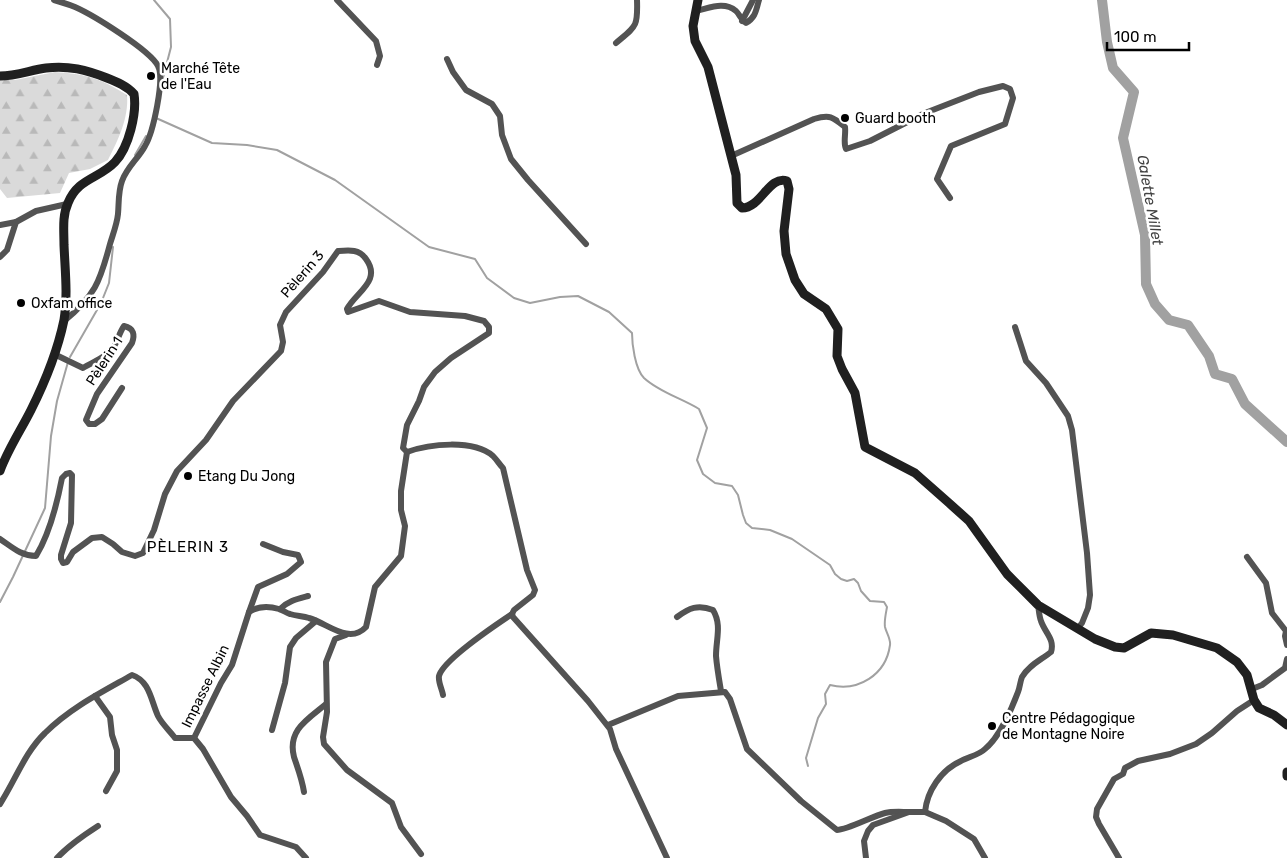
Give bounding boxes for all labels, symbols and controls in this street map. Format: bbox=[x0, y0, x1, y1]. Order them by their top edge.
scale bar bbox=[1107, 20, 1190, 52]
text: 100 m bbox=[1114, 28, 1156, 46]
place label: Marché Tête de l'Eau bbox=[161, 60, 240, 93]
marker: Marché Tête de l'Eau bbox=[145, 70, 157, 82]
place label: Guard booth bbox=[855, 110, 936, 127]
marker: Guard booth bbox=[839, 112, 851, 124]
water label: Galette Millet bbox=[1133, 153, 1167, 247]
street label: Pèlerin 3 bbox=[277, 247, 327, 301]
place label: Oxfam office bbox=[31, 295, 113, 312]
marker: Oxfam office bbox=[15, 297, 27, 309]
street label: Pèlerin 1 bbox=[82, 334, 126, 389]
place label: Etang Du Jong bbox=[198, 468, 295, 485]
marker: Etang Du Jong bbox=[182, 470, 194, 482]
district label: PÈLERIN 3 bbox=[147, 538, 229, 556]
street label: Impasse Albin bbox=[178, 642, 233, 731]
place label: Centre Pédagogique de Montagne Noire bbox=[1002, 710, 1135, 743]
marker: Centre Pédagogique de Montagne Noire bbox=[986, 720, 998, 732]

